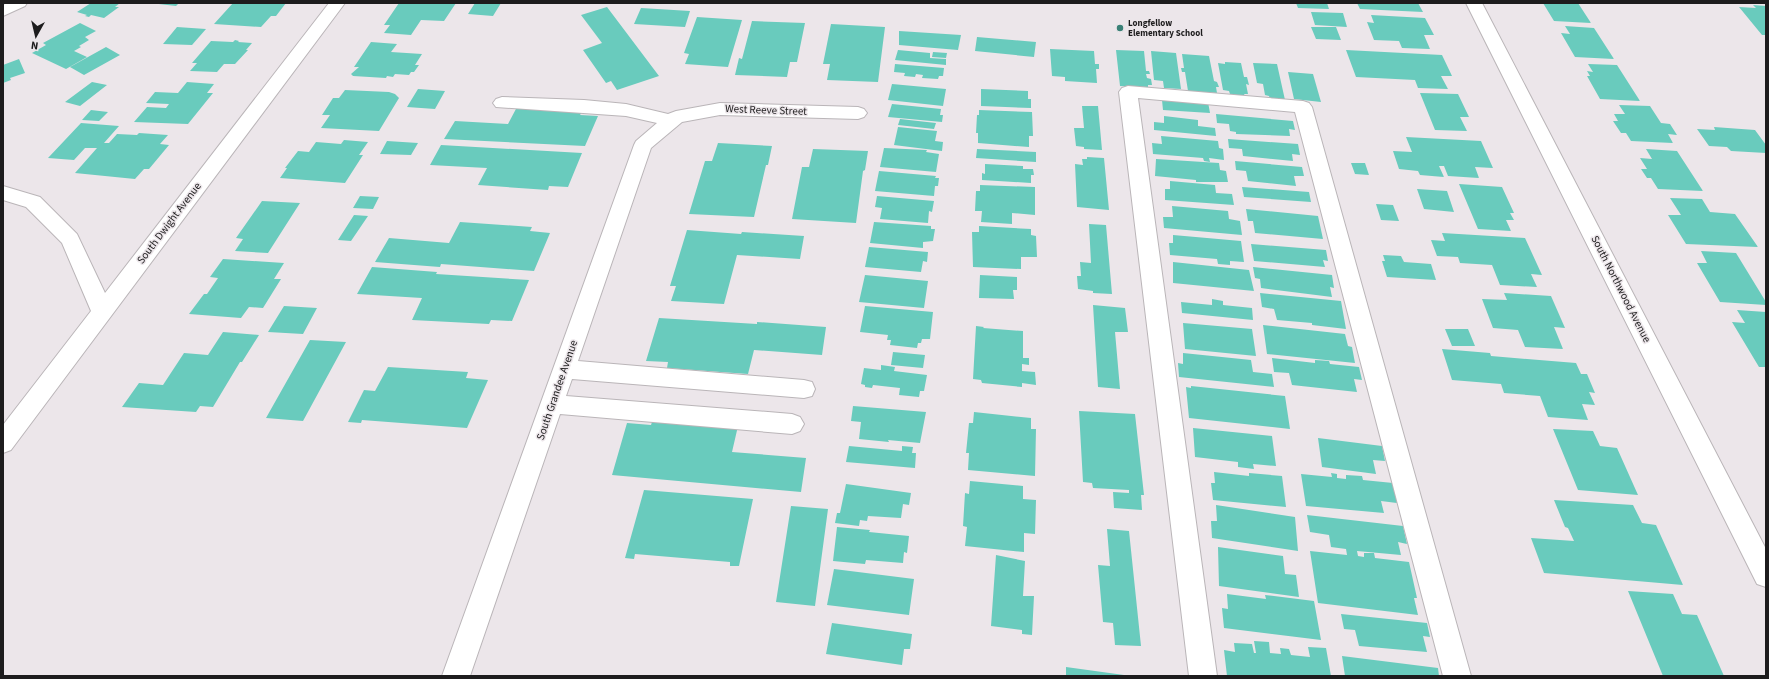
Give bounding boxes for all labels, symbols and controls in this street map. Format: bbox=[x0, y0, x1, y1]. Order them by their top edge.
north arrow bbox=[16, 16, 56, 56]
place label: Longfellow Elementary School bbox=[1128, 17, 1203, 40]
marker: Longfellow Elementary School bbox=[1115, 23, 1125, 33]
text: N bbox=[30, 37, 39, 53]
street label: West Reeve Street bbox=[725, 101, 807, 119]
street label: South Dwight Avenue bbox=[133, 179, 205, 267]
street label: South Northwood Avenue bbox=[1587, 233, 1655, 346]
street label: South Grandee Avenue bbox=[533, 338, 581, 442]

